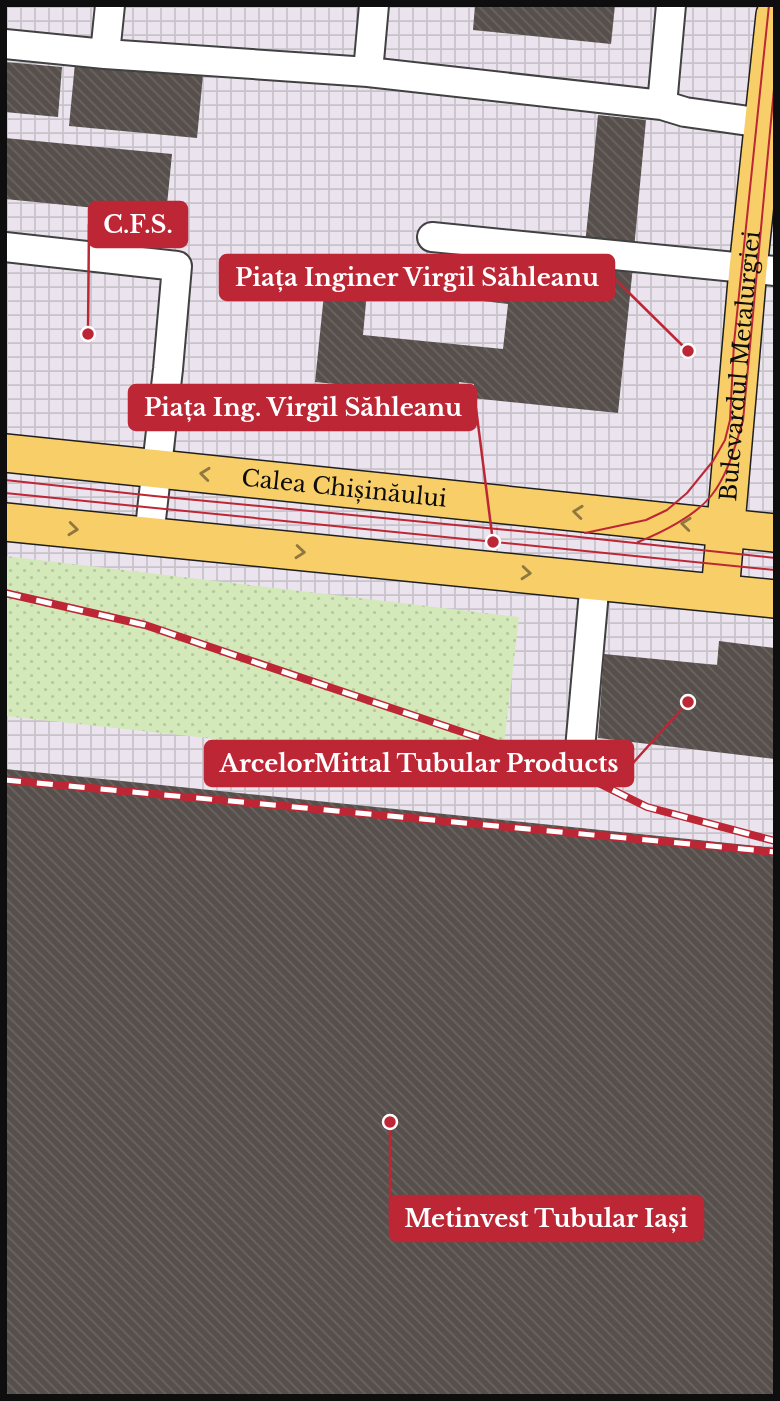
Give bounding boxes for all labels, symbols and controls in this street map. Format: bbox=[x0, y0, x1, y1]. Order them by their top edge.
callout: C.F.S. bbox=[89, 202, 187, 247]
text: C.F.S. bbox=[103, 210, 173, 239]
street label: Bulevardul Metalurgiei bbox=[714, 229, 766, 502]
callout: Piața Inginer Virgil Săhleanu bbox=[220, 255, 614, 300]
text: Piața Inginer Virgil Săhleanu bbox=[235, 263, 599, 293]
callout: Piața Ing. Virgil Săhleanu bbox=[129, 385, 476, 430]
text: Piața Ing. Virgil Săhleanu bbox=[144, 393, 462, 423]
street label: Calea Chișinăului bbox=[240, 464, 448, 513]
one-way arrow bbox=[199, 467, 211, 482]
one-way arrow bbox=[572, 505, 584, 520]
one-way arrow bbox=[680, 516, 692, 531]
one-way arrow bbox=[68, 521, 79, 536]
one-way arrow bbox=[294, 544, 305, 559]
one-way arrow bbox=[521, 565, 532, 580]
callout: ArcelorMittal Tubular Products bbox=[205, 741, 633, 786]
text: ArcelorMittal Tubular Products bbox=[218, 749, 619, 778]
callout: Metinvest Tubular Iași bbox=[390, 1196, 703, 1241]
text: Metinvest Tubular Iași bbox=[404, 1204, 688, 1234]

